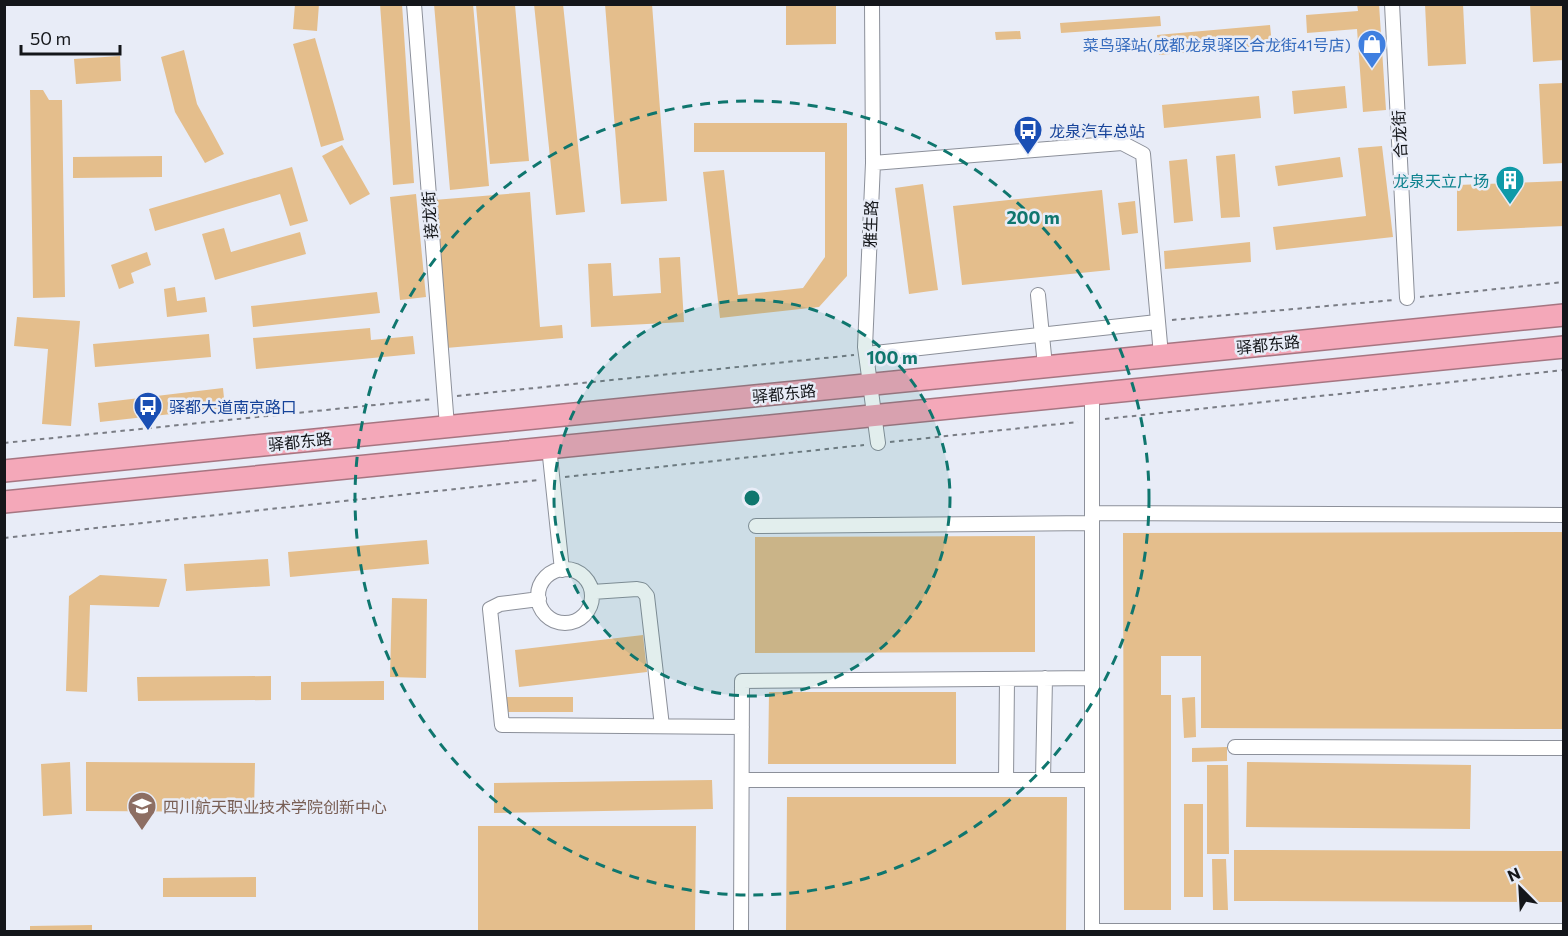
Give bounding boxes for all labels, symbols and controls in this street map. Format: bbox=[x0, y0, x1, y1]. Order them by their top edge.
scale bar bbox=[21, 18, 120, 56]
text: 50 m bbox=[30, 27, 71, 49]
shop icon: 菜鸟驿站(成都龙泉驿区合龙街41号店) bbox=[1356, 28, 1388, 70]
place label: 菜鸟驿站(成都龙泉驿区合龙街41号店) bbox=[1083, 35, 1351, 54]
street label: 合龙街 bbox=[1388, 110, 1410, 158]
bus stop icon: 龙泉汽车总站 bbox=[1012, 114, 1044, 156]
place label: 龙泉汽车总站 bbox=[1049, 121, 1145, 140]
building icon: 龙泉天立广场 bbox=[1494, 164, 1526, 206]
place label: 龙泉天立广场 bbox=[1393, 171, 1489, 190]
street label: 接龙街 bbox=[418, 190, 440, 240]
street label: 雅生路 bbox=[860, 200, 880, 248]
text: 200 m bbox=[1006, 206, 1060, 228]
street label: 驿都东路 bbox=[1235, 331, 1301, 357]
text: 100 m bbox=[866, 346, 918, 368]
street label: 驿都东路 bbox=[751, 380, 817, 406]
bus stop icon: 驿都大道南京路口 bbox=[132, 390, 164, 432]
place label: 驿都大道南京路口 bbox=[169, 397, 297, 416]
street label: 驿都东路 bbox=[267, 428, 333, 454]
centre of rings bbox=[742, 488, 762, 508]
school or university icon: 四川航天职业技术学院创新中心 bbox=[126, 790, 158, 832]
place label: 四川航天职业技术学院创新中心 bbox=[163, 797, 387, 816]
north arrow bbox=[1490, 858, 1550, 918]
text: N bbox=[1504, 863, 1523, 885]

